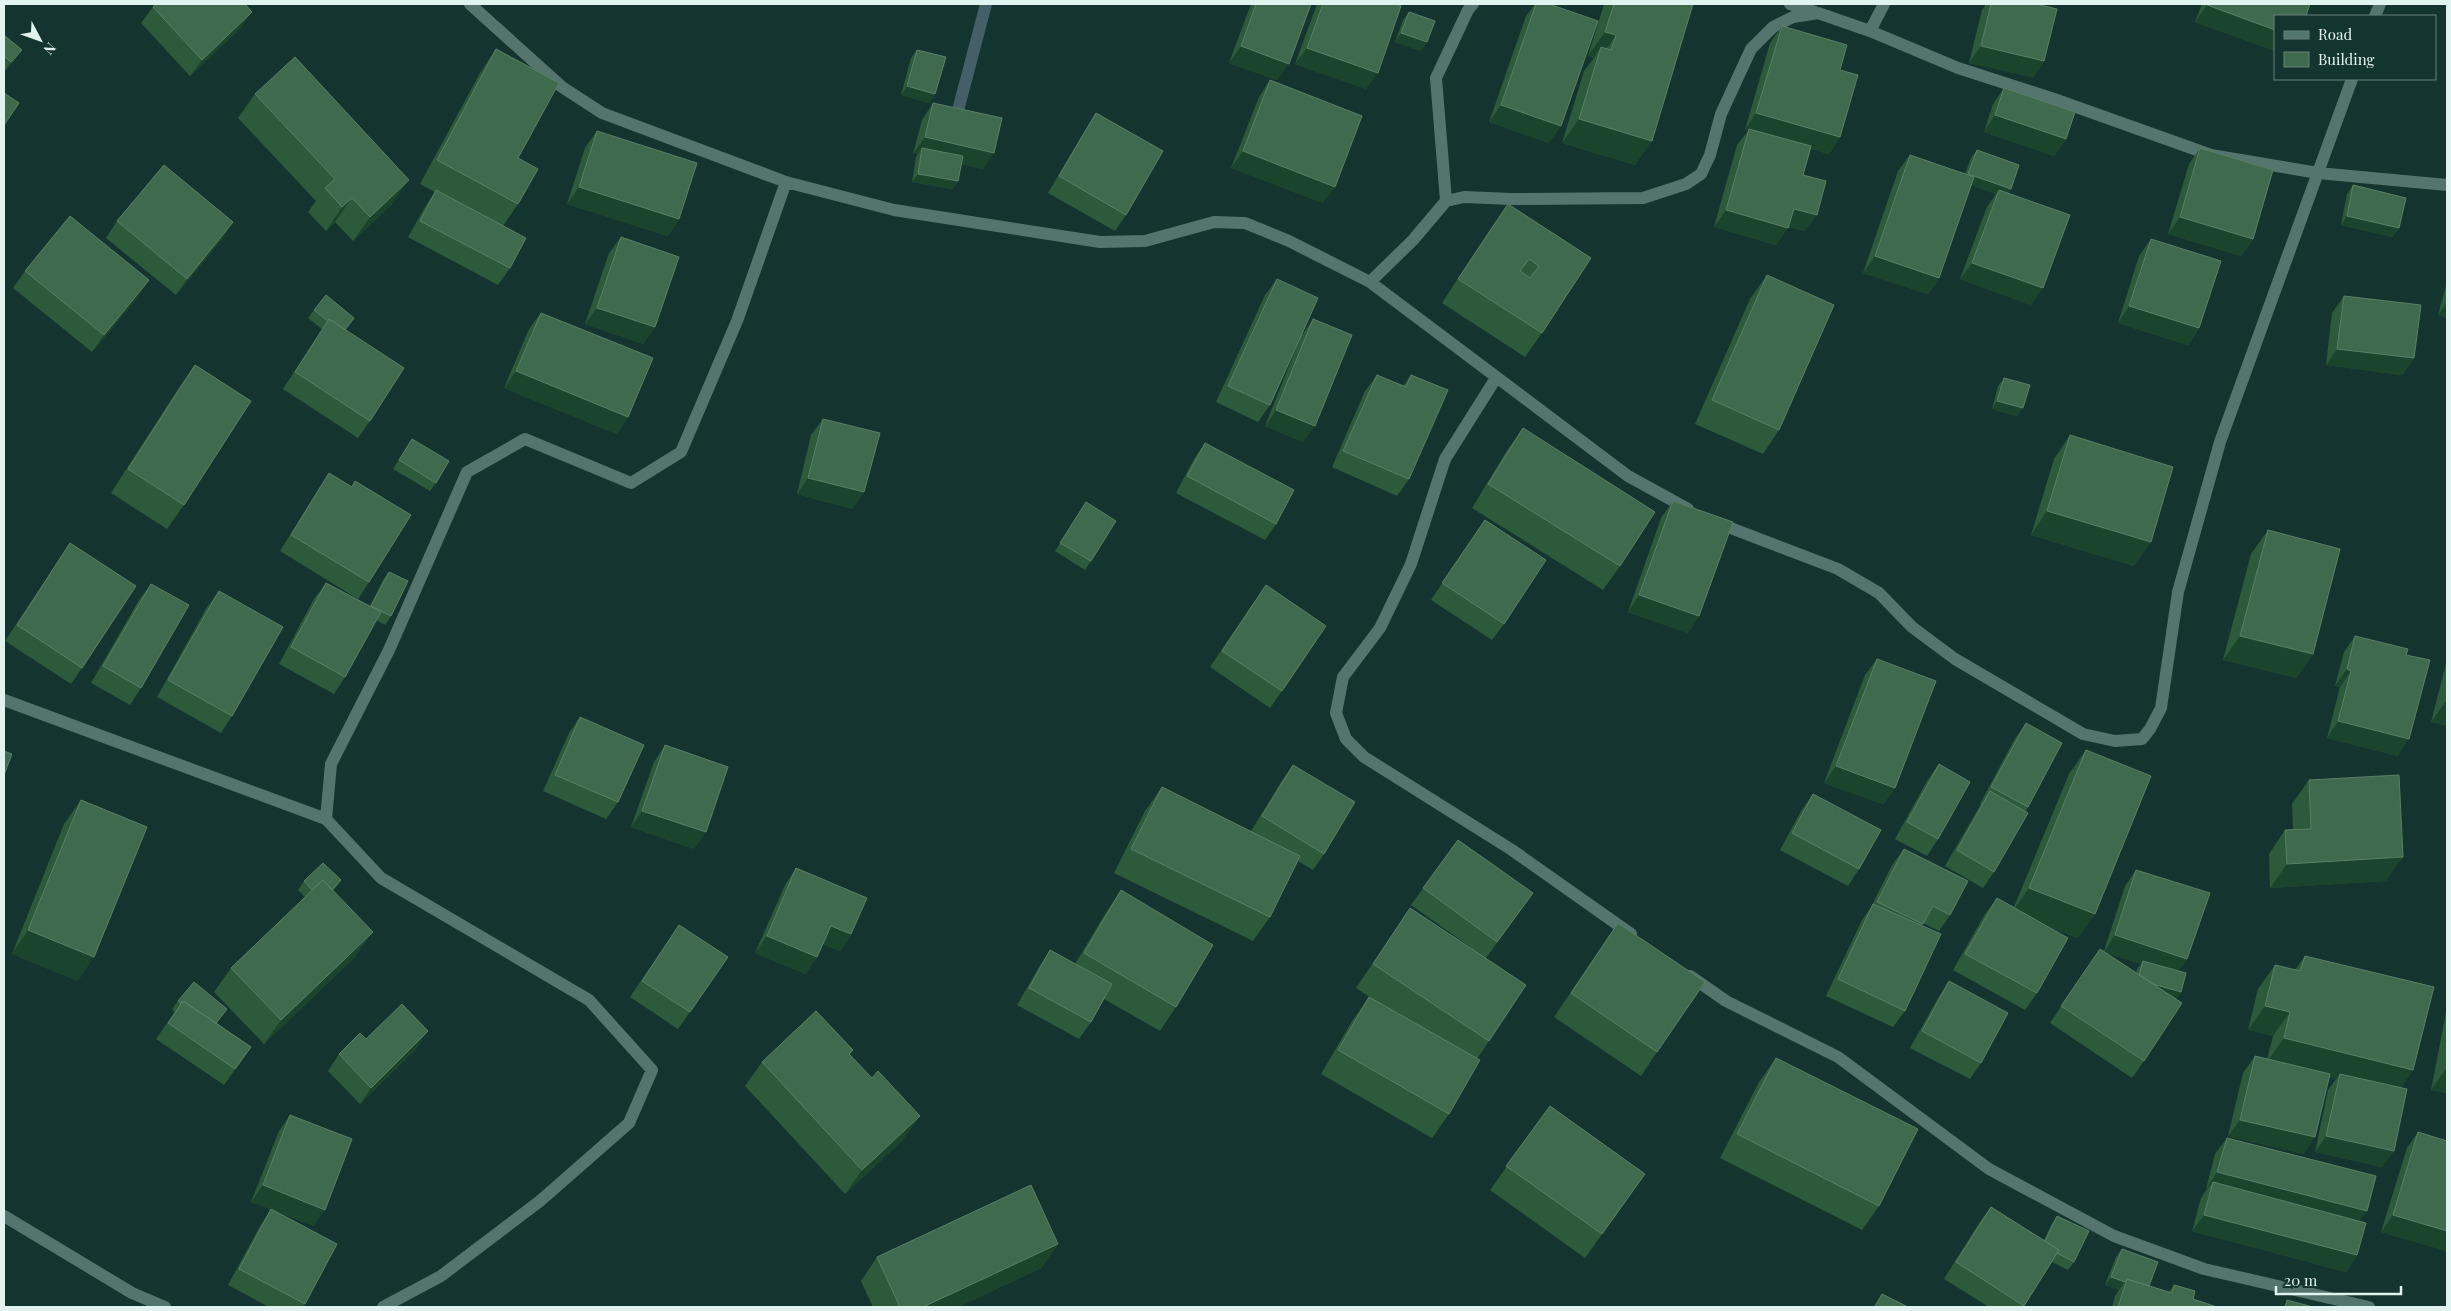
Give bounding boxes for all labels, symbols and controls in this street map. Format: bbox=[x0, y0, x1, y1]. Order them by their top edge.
north arrow bbox=[15, 15, 65, 65]
legend bbox=[2274, 15, 2436, 80]
text: Road bbox=[2318, 24, 2352, 44]
text: N bbox=[40, 39, 61, 59]
text: Building bbox=[2318, 49, 2375, 69]
scale bar bbox=[2276, 1264, 2401, 1296]
text: 20 m bbox=[2284, 1270, 2318, 1290]

